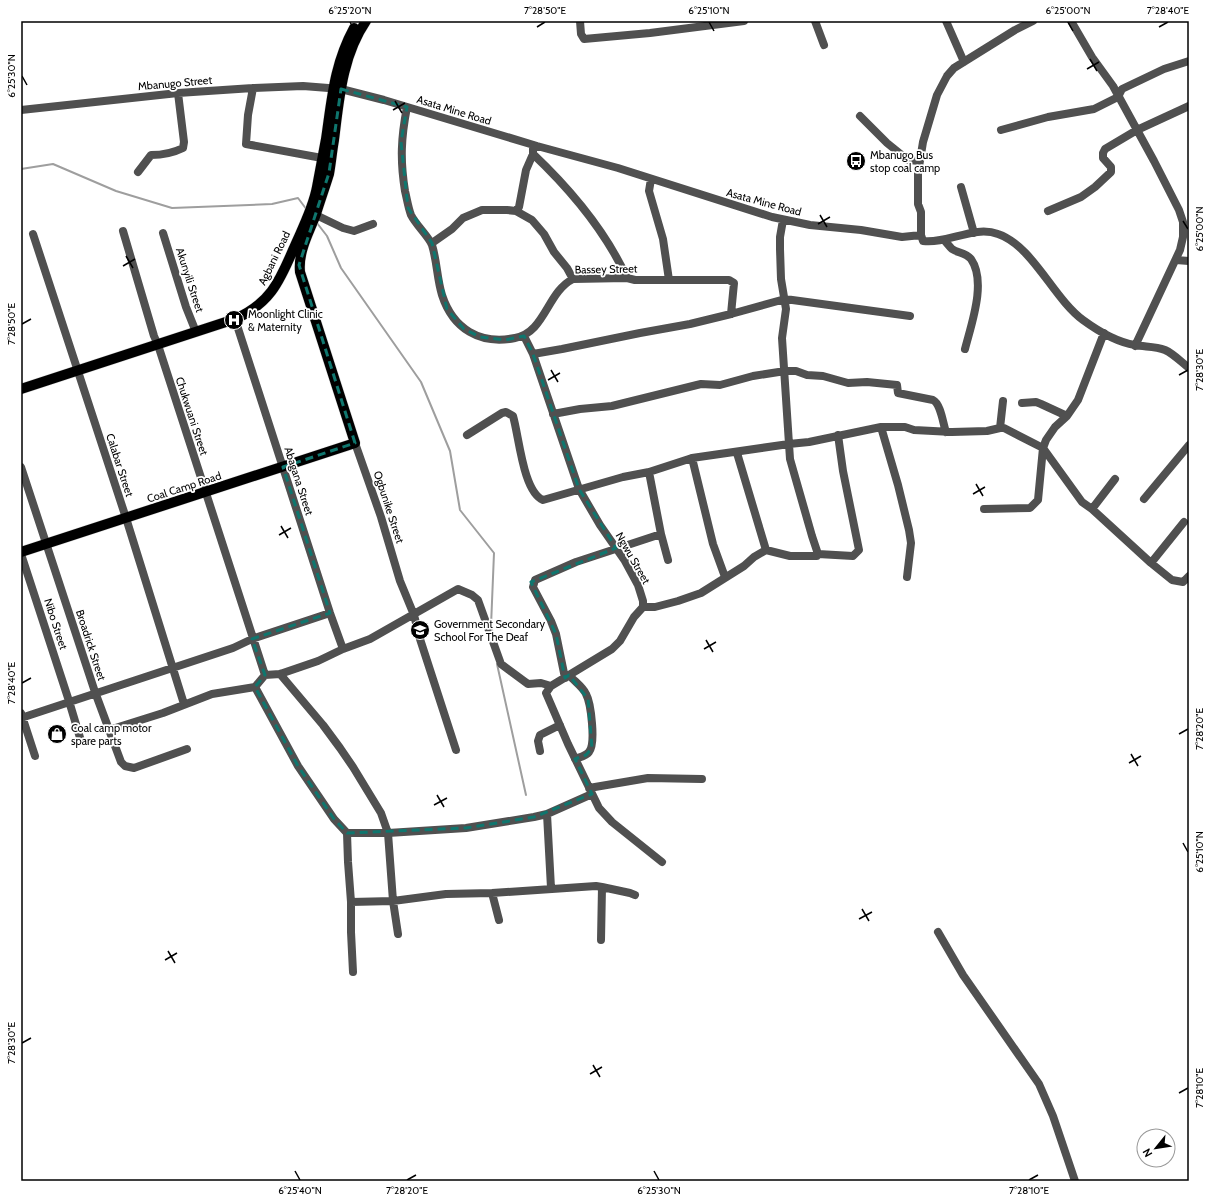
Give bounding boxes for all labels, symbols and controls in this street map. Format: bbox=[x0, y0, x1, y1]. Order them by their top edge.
text: 6°25'20"N bbox=[328, 4, 372, 17]
text: 7°28'50"E bbox=[524, 4, 567, 17]
text: 6°25'10"N bbox=[688, 4, 730, 17]
text: 6°25'00"N bbox=[1045, 4, 1091, 17]
text: 7°28'40"E bbox=[1147, 4, 1190, 17]
text: 6°25'30"N bbox=[5, 54, 18, 98]
street label: Mbanugo Street bbox=[137, 73, 213, 93]
street label: Asata Mine Road bbox=[415, 92, 493, 128]
place label: Mbanugo Bus stop coal camp bbox=[870, 148, 940, 175]
bus stop icon: Mbanugo Bus stop coal camp bbox=[845, 150, 867, 172]
street label: Asata Mine Road bbox=[725, 185, 803, 219]
text: 6°25'00"N bbox=[1193, 206, 1206, 252]
street label: Agbani Road bbox=[255, 229, 293, 287]
street label: Akunyili Street bbox=[173, 246, 207, 314]
street label: Bassey Street bbox=[574, 261, 638, 277]
text: 7°28'50"E bbox=[5, 302, 18, 345]
place label: Moonlight Clinic & Maternity bbox=[248, 307, 323, 334]
hospital icon: Moonlight Clinic & Maternity bbox=[223, 309, 245, 331]
text: 7°28'30"E bbox=[1193, 348, 1206, 391]
street label: Chukwuani Street bbox=[173, 375, 211, 457]
street label: Calabar Street bbox=[103, 432, 137, 499]
street label: Abagana Street bbox=[281, 445, 317, 517]
street label: Coal Camp Road bbox=[145, 468, 223, 506]
street label: Ogbunike Street bbox=[371, 469, 407, 545]
street label: Ngwu Street bbox=[613, 530, 654, 587]
street label: Nibo Street bbox=[41, 597, 71, 652]
street label: Broadrick Street bbox=[73, 608, 109, 683]
place label: Government Secondary School For The Deaf bbox=[434, 617, 545, 644]
school or university icon: Government Secondary School For The Deaf bbox=[409, 619, 431, 641]
text: 7°28'40"E bbox=[5, 661, 18, 704]
text: 7°28'20"E bbox=[1193, 708, 1206, 750]
place label: Coal camp motor spare parts bbox=[71, 721, 152, 748]
shop icon: Coal camp motor spare parts bbox=[46, 723, 68, 745]
text: 6°25'10"N bbox=[1193, 831, 1206, 873]
text: 7°28'30"E bbox=[5, 1021, 18, 1064]
text: 7°28'10"E bbox=[1193, 1068, 1206, 1108]
north arrow bbox=[1136, 1128, 1176, 1168]
text: N bbox=[1139, 1146, 1155, 1160]
text: 6°25'40"N bbox=[278, 1184, 322, 1197]
text: 7°28'20"E bbox=[386, 1184, 428, 1197]
text: 6°25'30"N bbox=[637, 1184, 681, 1197]
text: 7°28'10"E bbox=[1009, 1184, 1049, 1197]

